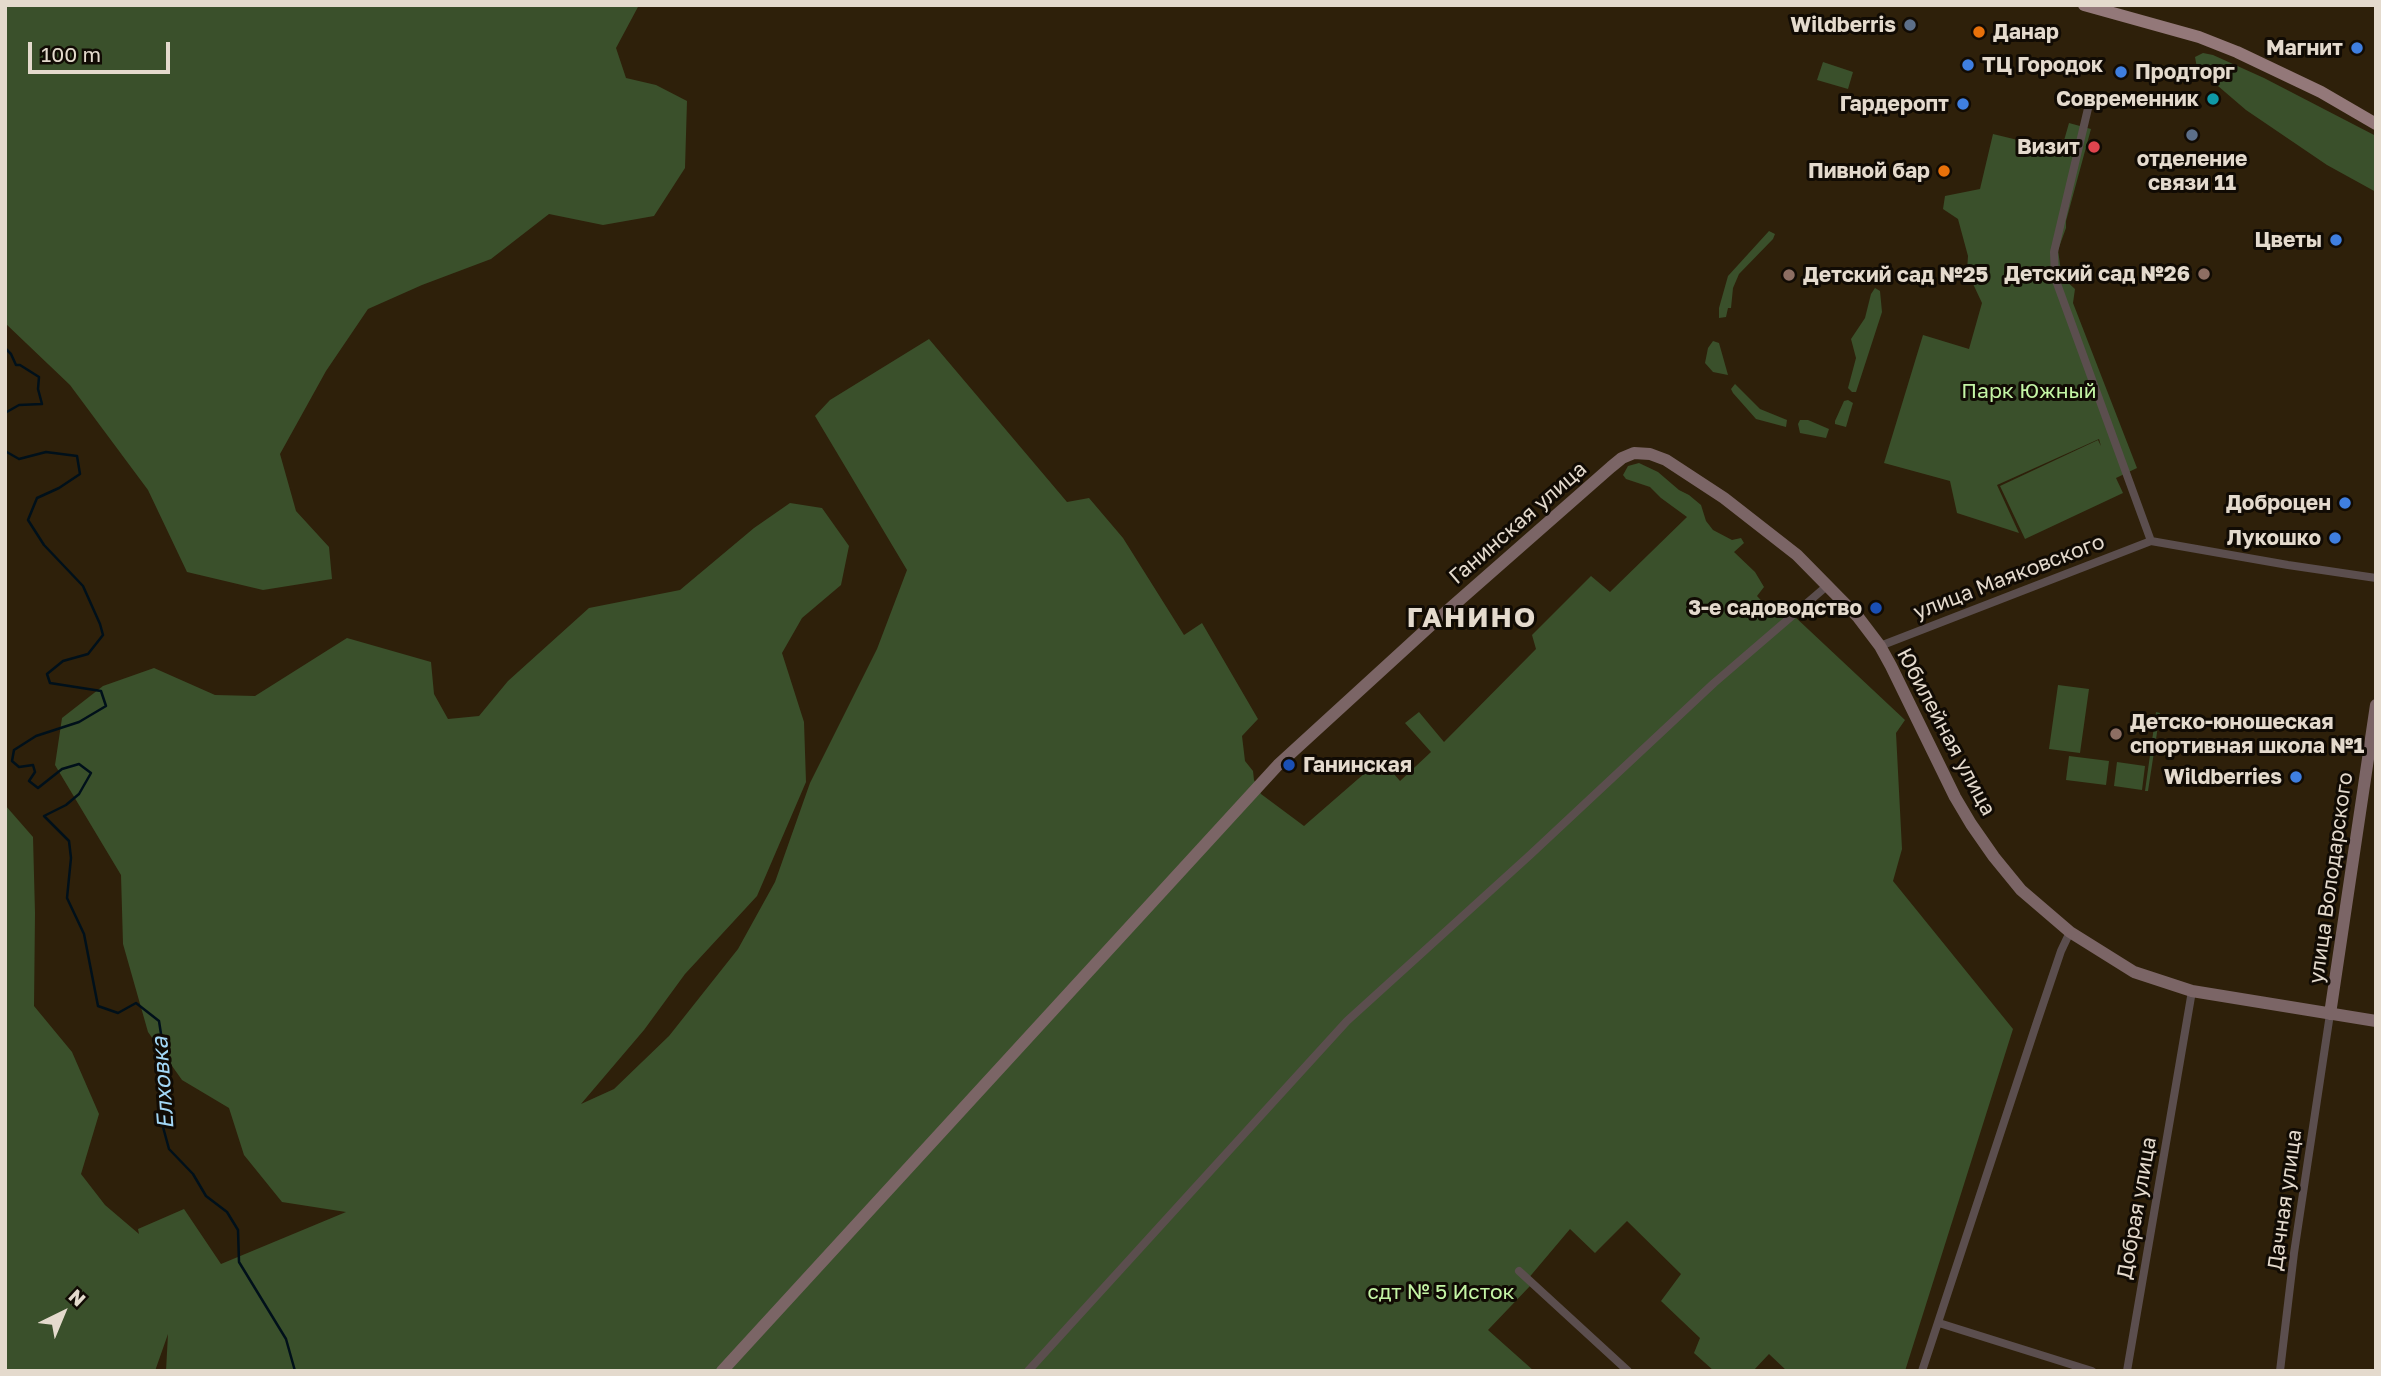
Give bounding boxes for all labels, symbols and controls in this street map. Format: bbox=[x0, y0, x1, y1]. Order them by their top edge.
place label: Wildberris bbox=[1790, 12, 1896, 38]
marker: Wildberris bbox=[1902, 17, 1918, 33]
place label: Данар bbox=[1993, 19, 2059, 45]
marker: Данар bbox=[1971, 24, 1987, 40]
scale bar bbox=[32, 28, 173, 72]
place label: Магнит bbox=[2266, 35, 2343, 61]
marker: Магнит bbox=[2349, 40, 2365, 56]
text: 100 m bbox=[41, 41, 101, 67]
place label: ТЦ Городок bbox=[1982, 52, 2103, 78]
marker: ТЦ Городок bbox=[1960, 57, 1976, 73]
place label: Продторг bbox=[2135, 59, 2235, 85]
marker: Продторг bbox=[2113, 64, 2129, 80]
place label: Современник bbox=[2056, 86, 2199, 112]
place label: Гардеропт bbox=[1840, 91, 1949, 117]
marker: Современник bbox=[2205, 91, 2221, 107]
marker: Гардеропт bbox=[1955, 96, 1971, 112]
marker: отделение связи 11 bbox=[2184, 127, 2200, 143]
place label: Визит bbox=[2017, 134, 2080, 160]
marker: Визит bbox=[2086, 139, 2102, 155]
place label: отделение связи 11 bbox=[2137, 146, 2247, 196]
place label: Пивной бар bbox=[1808, 158, 1930, 184]
marker: Пивной бар bbox=[1936, 163, 1952, 179]
place label: Цветы bbox=[2254, 227, 2322, 253]
marker: Цветы bbox=[2328, 232, 2344, 248]
place label: Детский сад №26 bbox=[2004, 261, 2190, 287]
place label: Детский сад №25 bbox=[1803, 262, 1988, 288]
marker: Детский сад №26 bbox=[2196, 266, 2212, 282]
marker: Детский сад №25 bbox=[1781, 267, 1797, 283]
park label: Парк Южный bbox=[1961, 378, 2097, 404]
street label: Ганинская улица bbox=[1444, 456, 1592, 590]
place label: Доброцен bbox=[2226, 490, 2331, 516]
marker: Доброцен bbox=[2337, 495, 2353, 511]
place label: Лукошко bbox=[2227, 525, 2321, 551]
street label: улица Маяковского bbox=[1910, 529, 2108, 625]
marker: Лукошко bbox=[2327, 530, 2343, 546]
place label: 3-е садоводство bbox=[1688, 595, 1862, 621]
marker: 3-е садоводство bbox=[1868, 600, 1884, 616]
district label: ГАНИНО bbox=[1407, 601, 1537, 635]
street label: Юбилейная улица bbox=[1891, 644, 2001, 820]
place label: Детско-юношеская спортивная школа №1 bbox=[2130, 709, 2364, 759]
marker: Детско-юношеская спортивная школа №1 bbox=[2108, 726, 2124, 742]
place label: Ганинская bbox=[1303, 752, 1412, 778]
marker: Ганинская bbox=[1281, 757, 1297, 773]
place label: Wildberries bbox=[2164, 764, 2282, 790]
marker: Wildberries bbox=[2288, 769, 2304, 785]
street label: улица Володарского bbox=[2304, 771, 2358, 985]
water label: Елховка bbox=[146, 1036, 180, 1130]
street label: Дачная улица bbox=[2263, 1128, 2307, 1272]
street label: Добрая улица bbox=[2112, 1135, 2162, 1281]
north arrow bbox=[28, 1278, 98, 1348]
park label: сдт № 5 Исток bbox=[1367, 1279, 1515, 1305]
text: N bbox=[65, 1284, 91, 1311]

